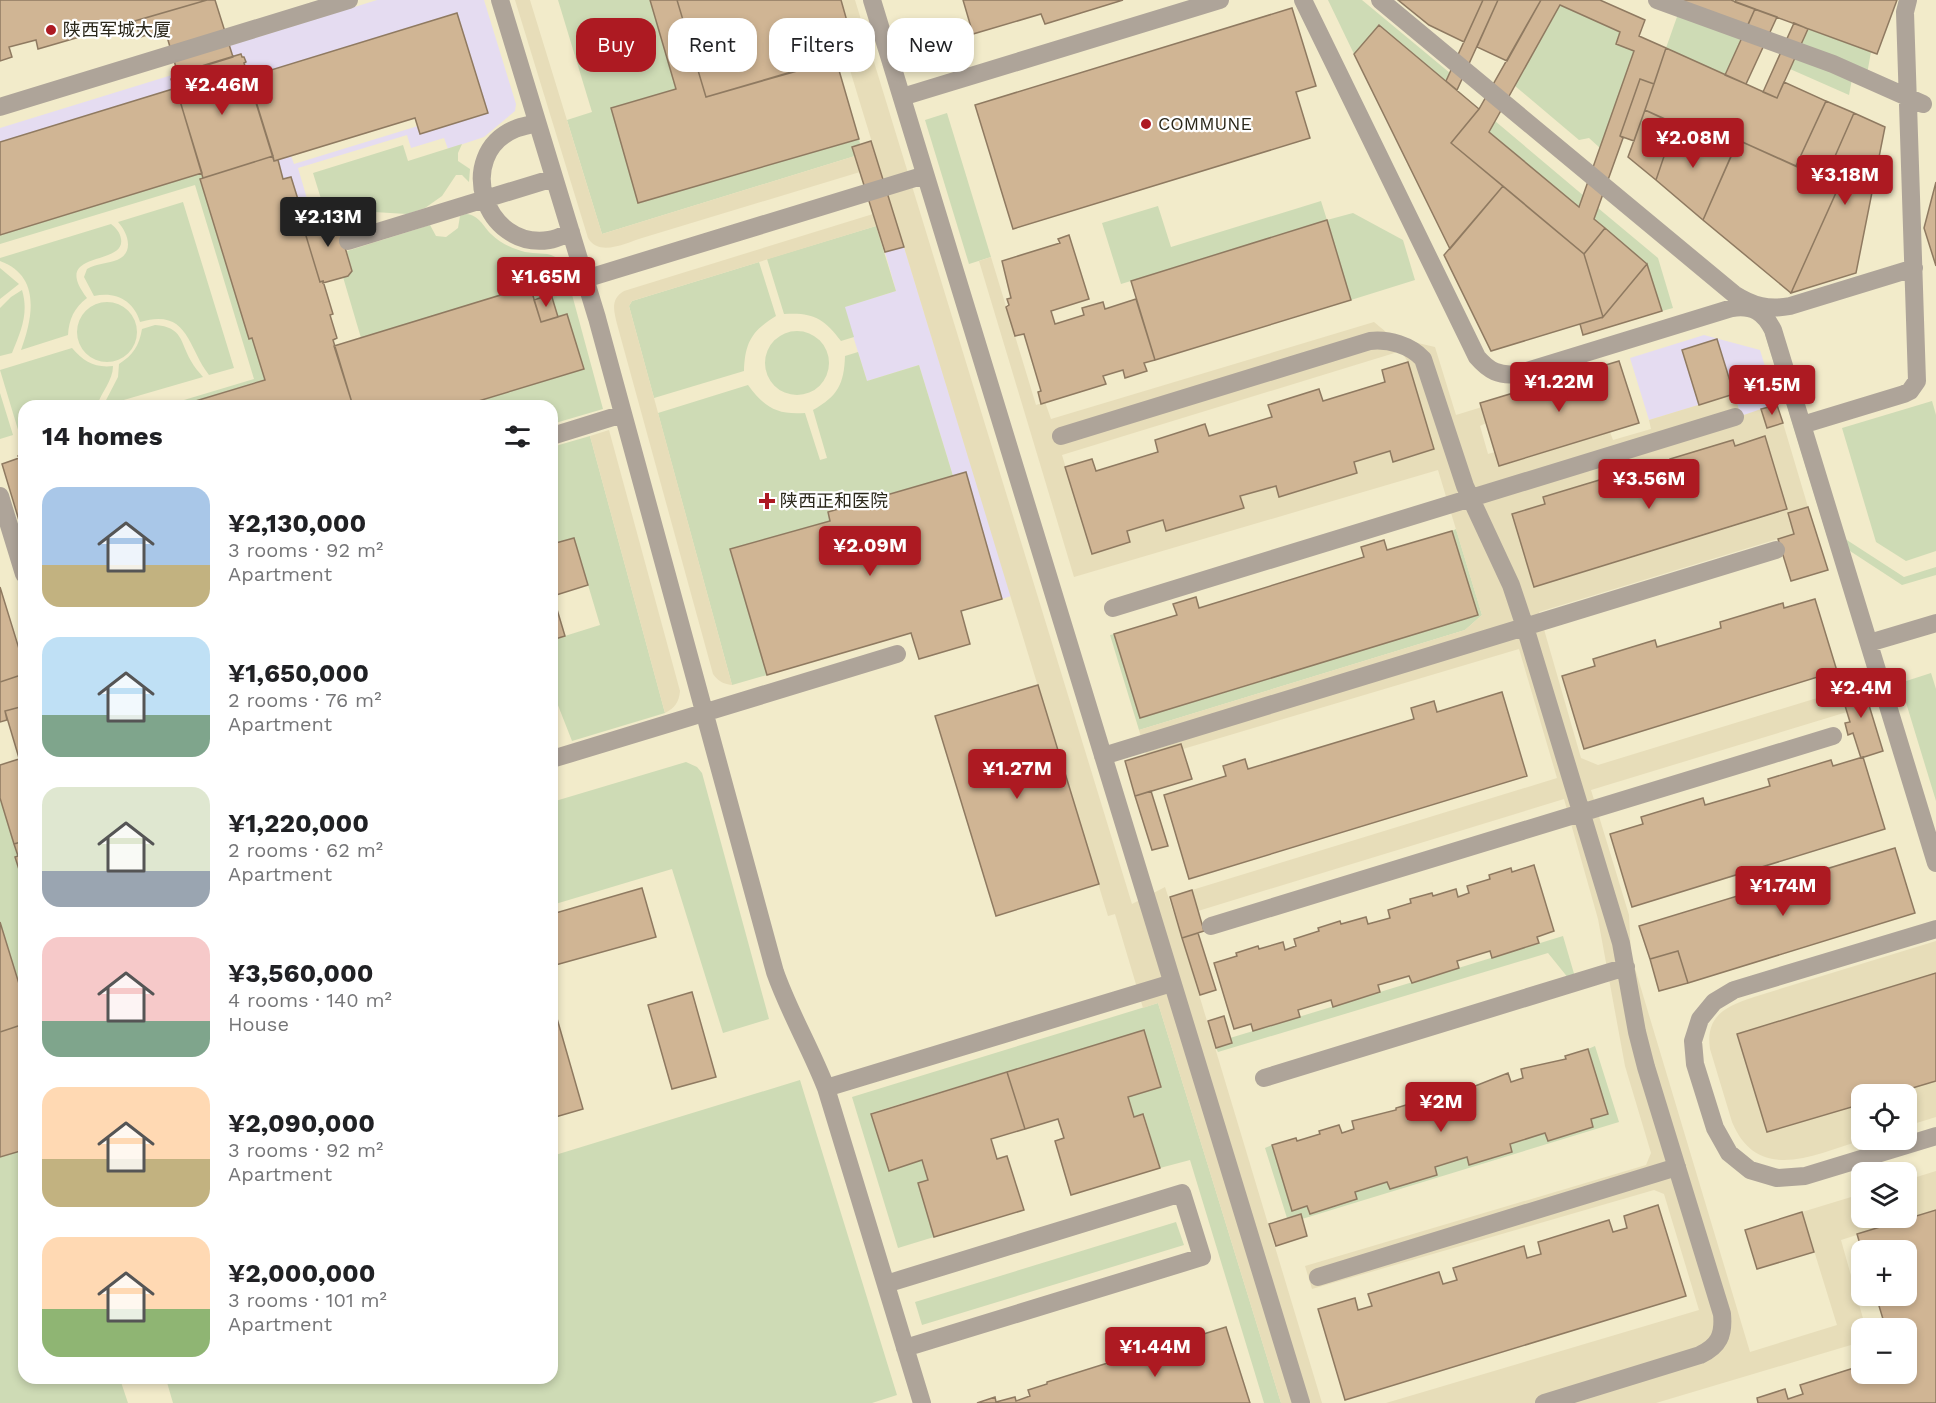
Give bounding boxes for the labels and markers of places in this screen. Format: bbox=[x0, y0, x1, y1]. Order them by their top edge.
place label: 陕西军城大厦 bbox=[63, 19, 171, 40]
marker: 陕西军城大厦 bbox=[44, 23, 58, 37]
pin: ¥2.46M bbox=[173, 65, 271, 116]
place label: COMMUNE bbox=[1158, 113, 1252, 134]
marker: COMMUNE bbox=[1139, 117, 1153, 131]
pin: ¥2.08M bbox=[1644, 118, 1742, 169]
pin: ¥3.18M bbox=[1796, 155, 1894, 206]
pin: ¥2.13M bbox=[279, 197, 377, 248]
pin: ¥1.65M bbox=[497, 257, 595, 308]
pin: ¥1.22M bbox=[1510, 362, 1608, 413]
pin: ¥1.5M bbox=[1730, 365, 1814, 416]
pin: ¥3.56M bbox=[1600, 459, 1698, 510]
place label: 陕西正和医院 bbox=[780, 490, 888, 511]
marker: 陕西正和医院 bbox=[758, 492, 776, 510]
pin: ¥2.09M bbox=[821, 526, 919, 577]
pin: ¥2.4M bbox=[1819, 668, 1903, 719]
pin: ¥1.27M bbox=[968, 749, 1066, 800]
pin: ¥1.74M bbox=[1734, 866, 1832, 917]
pin: ¥2M bbox=[1412, 1082, 1470, 1133]
pin: ¥1.44M bbox=[1106, 1327, 1204, 1378]

